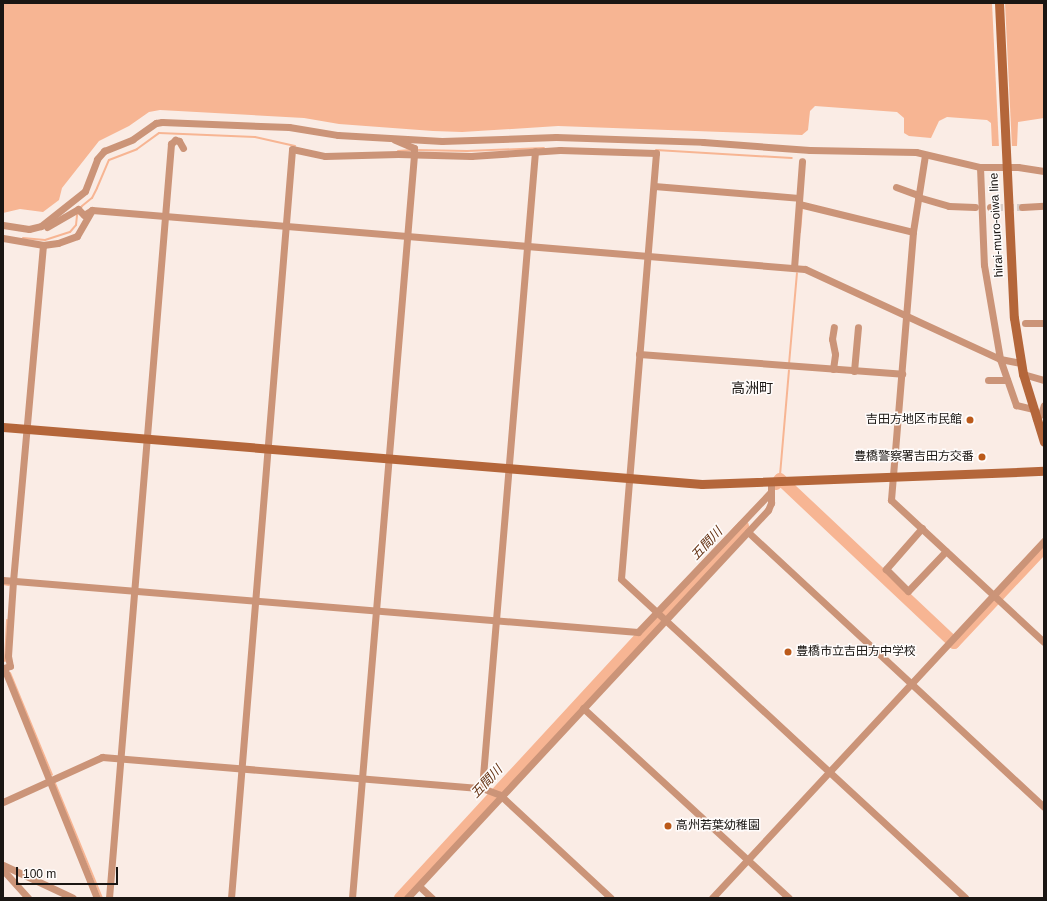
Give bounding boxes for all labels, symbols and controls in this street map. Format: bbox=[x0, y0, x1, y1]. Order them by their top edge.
street label: hirai-muro-oiwa line bbox=[987, 172, 1007, 278]
district label: 高洲町 bbox=[731, 380, 773, 396]
place label: 吉田方地区市民館 bbox=[866, 413, 962, 427]
marker: 吉田方地区市民館 bbox=[965, 415, 975, 425]
place label: 豊橋警察署吉田方交番 bbox=[854, 450, 974, 464]
marker: 豊橋警察署吉田方交番 bbox=[977, 452, 987, 462]
water label: 五間川 bbox=[688, 524, 726, 564]
place label: 豊橋市立吉田方中学校 bbox=[796, 645, 916, 659]
marker: 豊橋市立吉田方中学校 bbox=[783, 647, 793, 657]
water label: 五間川 bbox=[468, 762, 506, 802]
place label: 高州若葉幼稚園 bbox=[676, 819, 760, 833]
marker: 高州若葉幼稚園 bbox=[663, 821, 673, 831]
scale bar bbox=[18, 859, 120, 885]
text: 100 m bbox=[23, 867, 56, 881]

